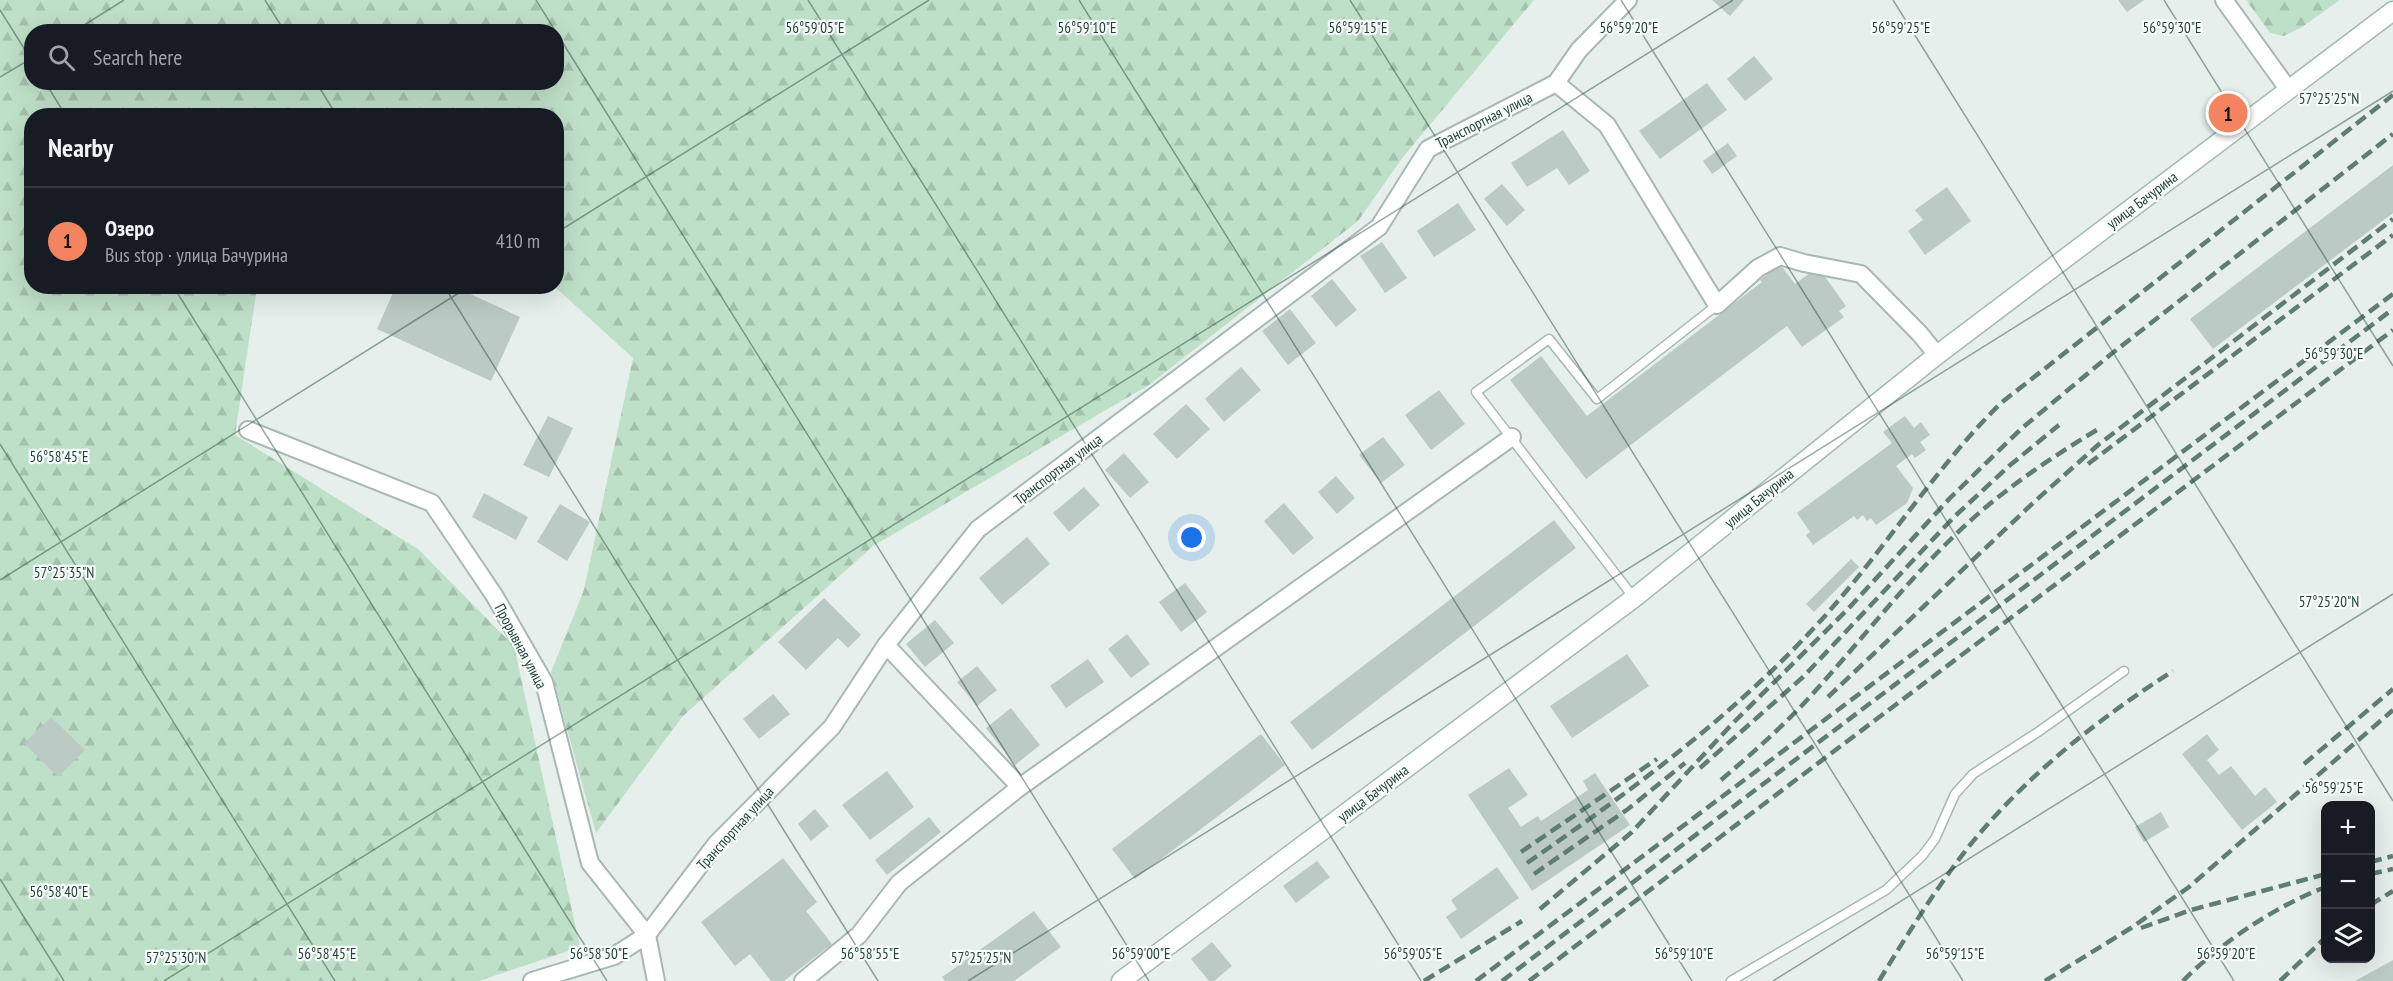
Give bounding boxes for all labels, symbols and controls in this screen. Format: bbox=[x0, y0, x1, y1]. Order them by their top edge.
text: 56°59'05"E bbox=[785, 18, 845, 37]
text: 56°59'10"E bbox=[1057, 18, 1117, 37]
text: 56°59'15"E bbox=[1328, 18, 1388, 37]
text: 56°59'20"E bbox=[1599, 18, 1659, 37]
text: 56°59'25"E bbox=[1871, 18, 1931, 37]
text: 56°59'30"E bbox=[2142, 18, 2202, 37]
search box bbox=[24, 24, 564, 90]
icon: search bbox=[45, 41, 78, 74]
text: Search here bbox=[93, 43, 182, 71]
street label: Транспортная улица bbox=[1432, 87, 1536, 153]
text: 57°25'25"N bbox=[2299, 89, 2359, 108]
pin: 1 bbox=[2208, 90, 2248, 136]
text: Nearby bbox=[48, 131, 113, 164]
street label: улица Бачурина bbox=[2103, 167, 2181, 233]
text: Озеро bbox=[105, 214, 154, 242]
text: 1 bbox=[63, 228, 72, 254]
text: 410 m bbox=[496, 228, 540, 254]
text: Bus stop · улица Бачурина bbox=[105, 242, 288, 268]
text: 56°59'30"E bbox=[2304, 344, 2364, 363]
street label: Транспортная улица bbox=[1010, 430, 1106, 508]
text: 56°58'45"E bbox=[29, 447, 89, 466]
street label: улица Бачурина bbox=[1720, 464, 1798, 532]
your location bbox=[1177, 523, 1206, 552]
text: 57°25'35"N bbox=[34, 563, 94, 582]
text: 57°25'20"N bbox=[2299, 592, 2359, 611]
street label: Прорывная улица bbox=[491, 600, 551, 692]
street label: улица Бачурина bbox=[1334, 760, 1412, 826]
text: 56°59'25"E bbox=[2304, 778, 2364, 797]
street label: Транспортная улица bbox=[692, 782, 778, 874]
map controls bbox=[2321, 801, 2375, 963]
button: + bbox=[2321, 801, 2375, 855]
button: − bbox=[2321, 855, 2375, 909]
text: 56°58'40"E bbox=[29, 882, 89, 901]
button: layers bbox=[2321, 909, 2375, 963]
text: 56°58'45"E bbox=[297, 944, 357, 963]
text: 56°58'50"E bbox=[569, 944, 629, 963]
text: 56°58'55"E bbox=[840, 944, 900, 963]
text: 56°59'00"E bbox=[1111, 944, 1171, 963]
text: 56°59'05"E bbox=[1383, 944, 1443, 963]
text: 56°59'10"E bbox=[1654, 944, 1714, 963]
text: 56°59'15"E bbox=[1925, 944, 1985, 963]
text: 56°59'20"E bbox=[2196, 944, 2256, 963]
text: 57°25'30"N bbox=[146, 948, 206, 967]
text: 57°25'25"N bbox=[951, 948, 1011, 967]

